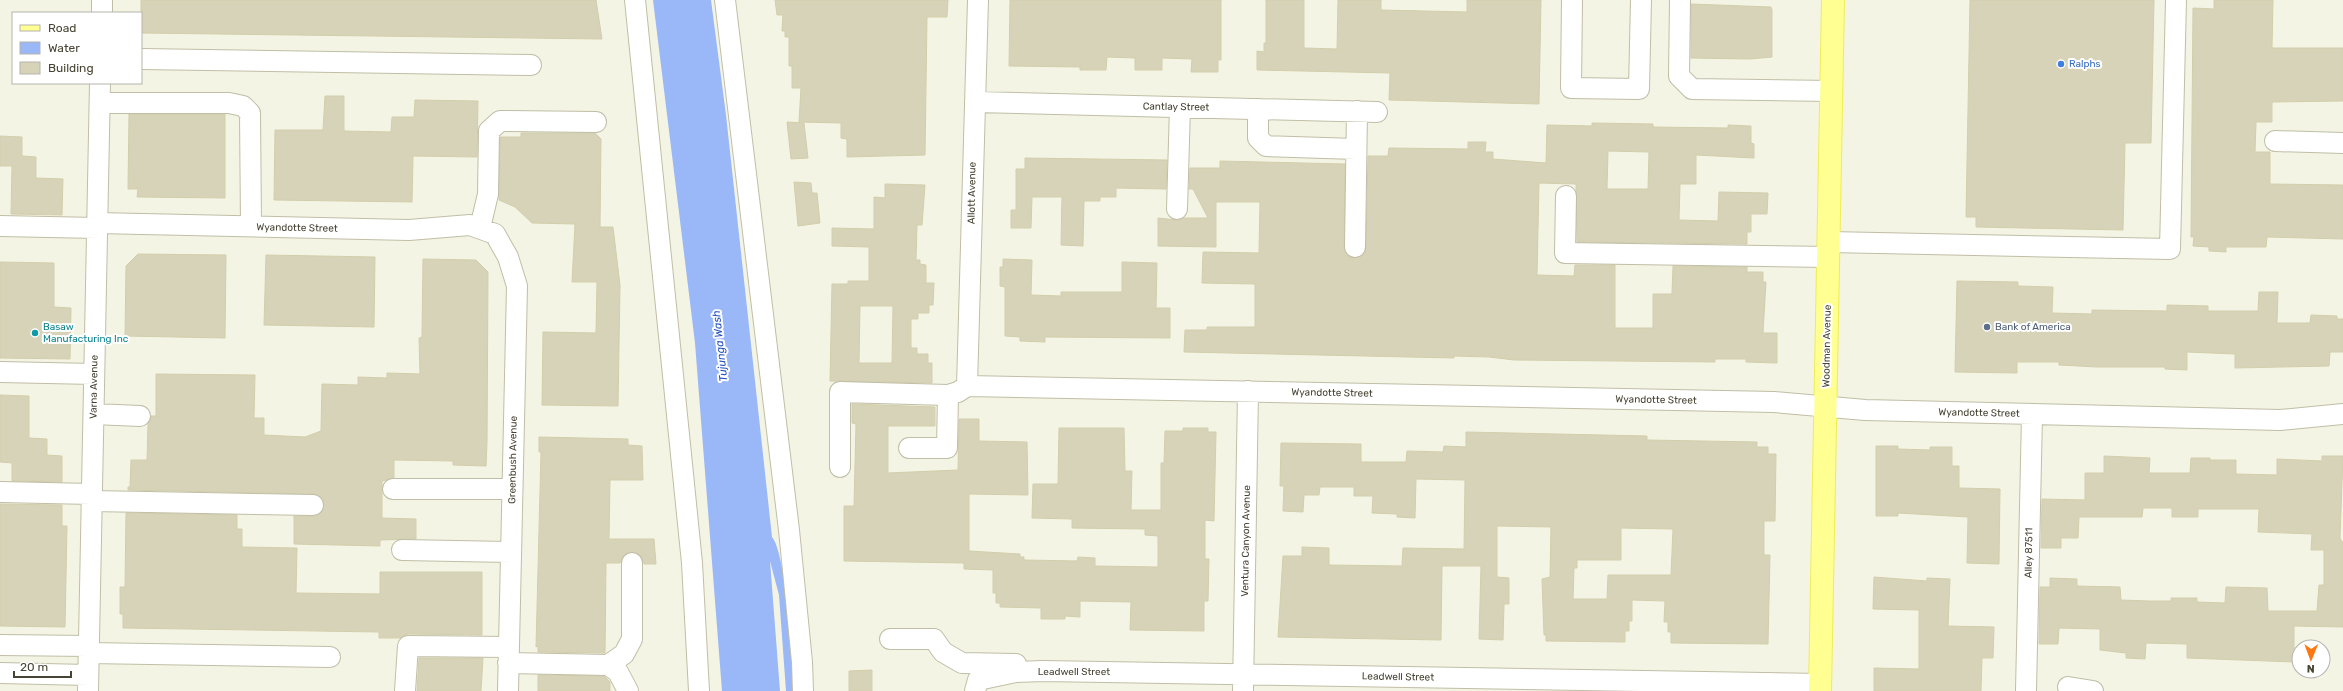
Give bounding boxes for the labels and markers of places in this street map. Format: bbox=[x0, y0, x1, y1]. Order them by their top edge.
place label: Ralphs bbox=[2069, 58, 2101, 70]
marker: Ralphs bbox=[2056, 59, 2066, 69]
place label: Basaw Manufacturing Inc bbox=[43, 321, 129, 345]
place label: Bank of America bbox=[1995, 321, 2071, 333]
marker: Bank of America bbox=[1982, 322, 1992, 332]
marker: Basaw Manufacturing Inc bbox=[30, 328, 40, 338]

